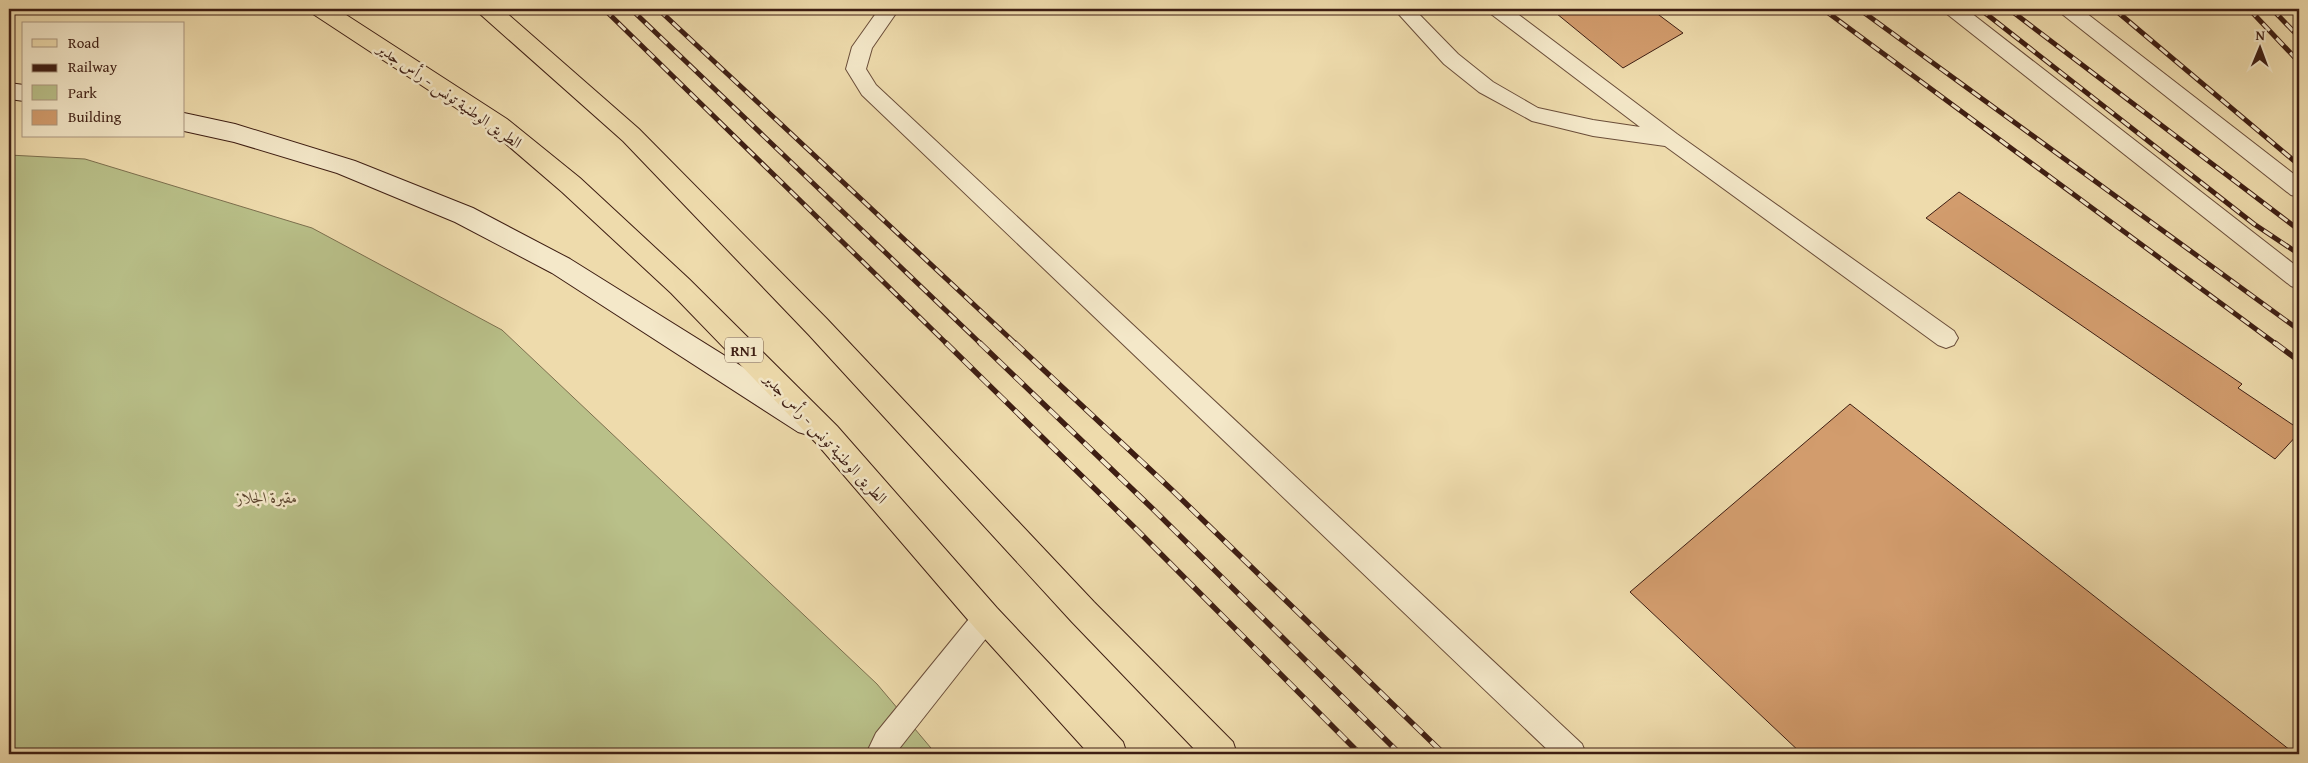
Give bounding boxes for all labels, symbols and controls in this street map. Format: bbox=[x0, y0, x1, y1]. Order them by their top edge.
legend bbox=[22, 22, 185, 138]
north arrow bbox=[2236, 22, 2286, 72]
text: N bbox=[2255, 25, 2266, 45]
text: Road bbox=[68, 32, 99, 53]
street label: الطريق الوطنية تونس - رأس جدير bbox=[371, 35, 527, 154]
text: Railway bbox=[68, 56, 118, 77]
text: Park bbox=[68, 82, 97, 103]
text: Building bbox=[68, 106, 122, 127]
road number: RN1 bbox=[725, 338, 763, 362]
street label: الطريق الوطنية تونس - رأس جدير bbox=[757, 366, 893, 509]
park label: مقبرة الجلاز bbox=[235, 485, 298, 509]

